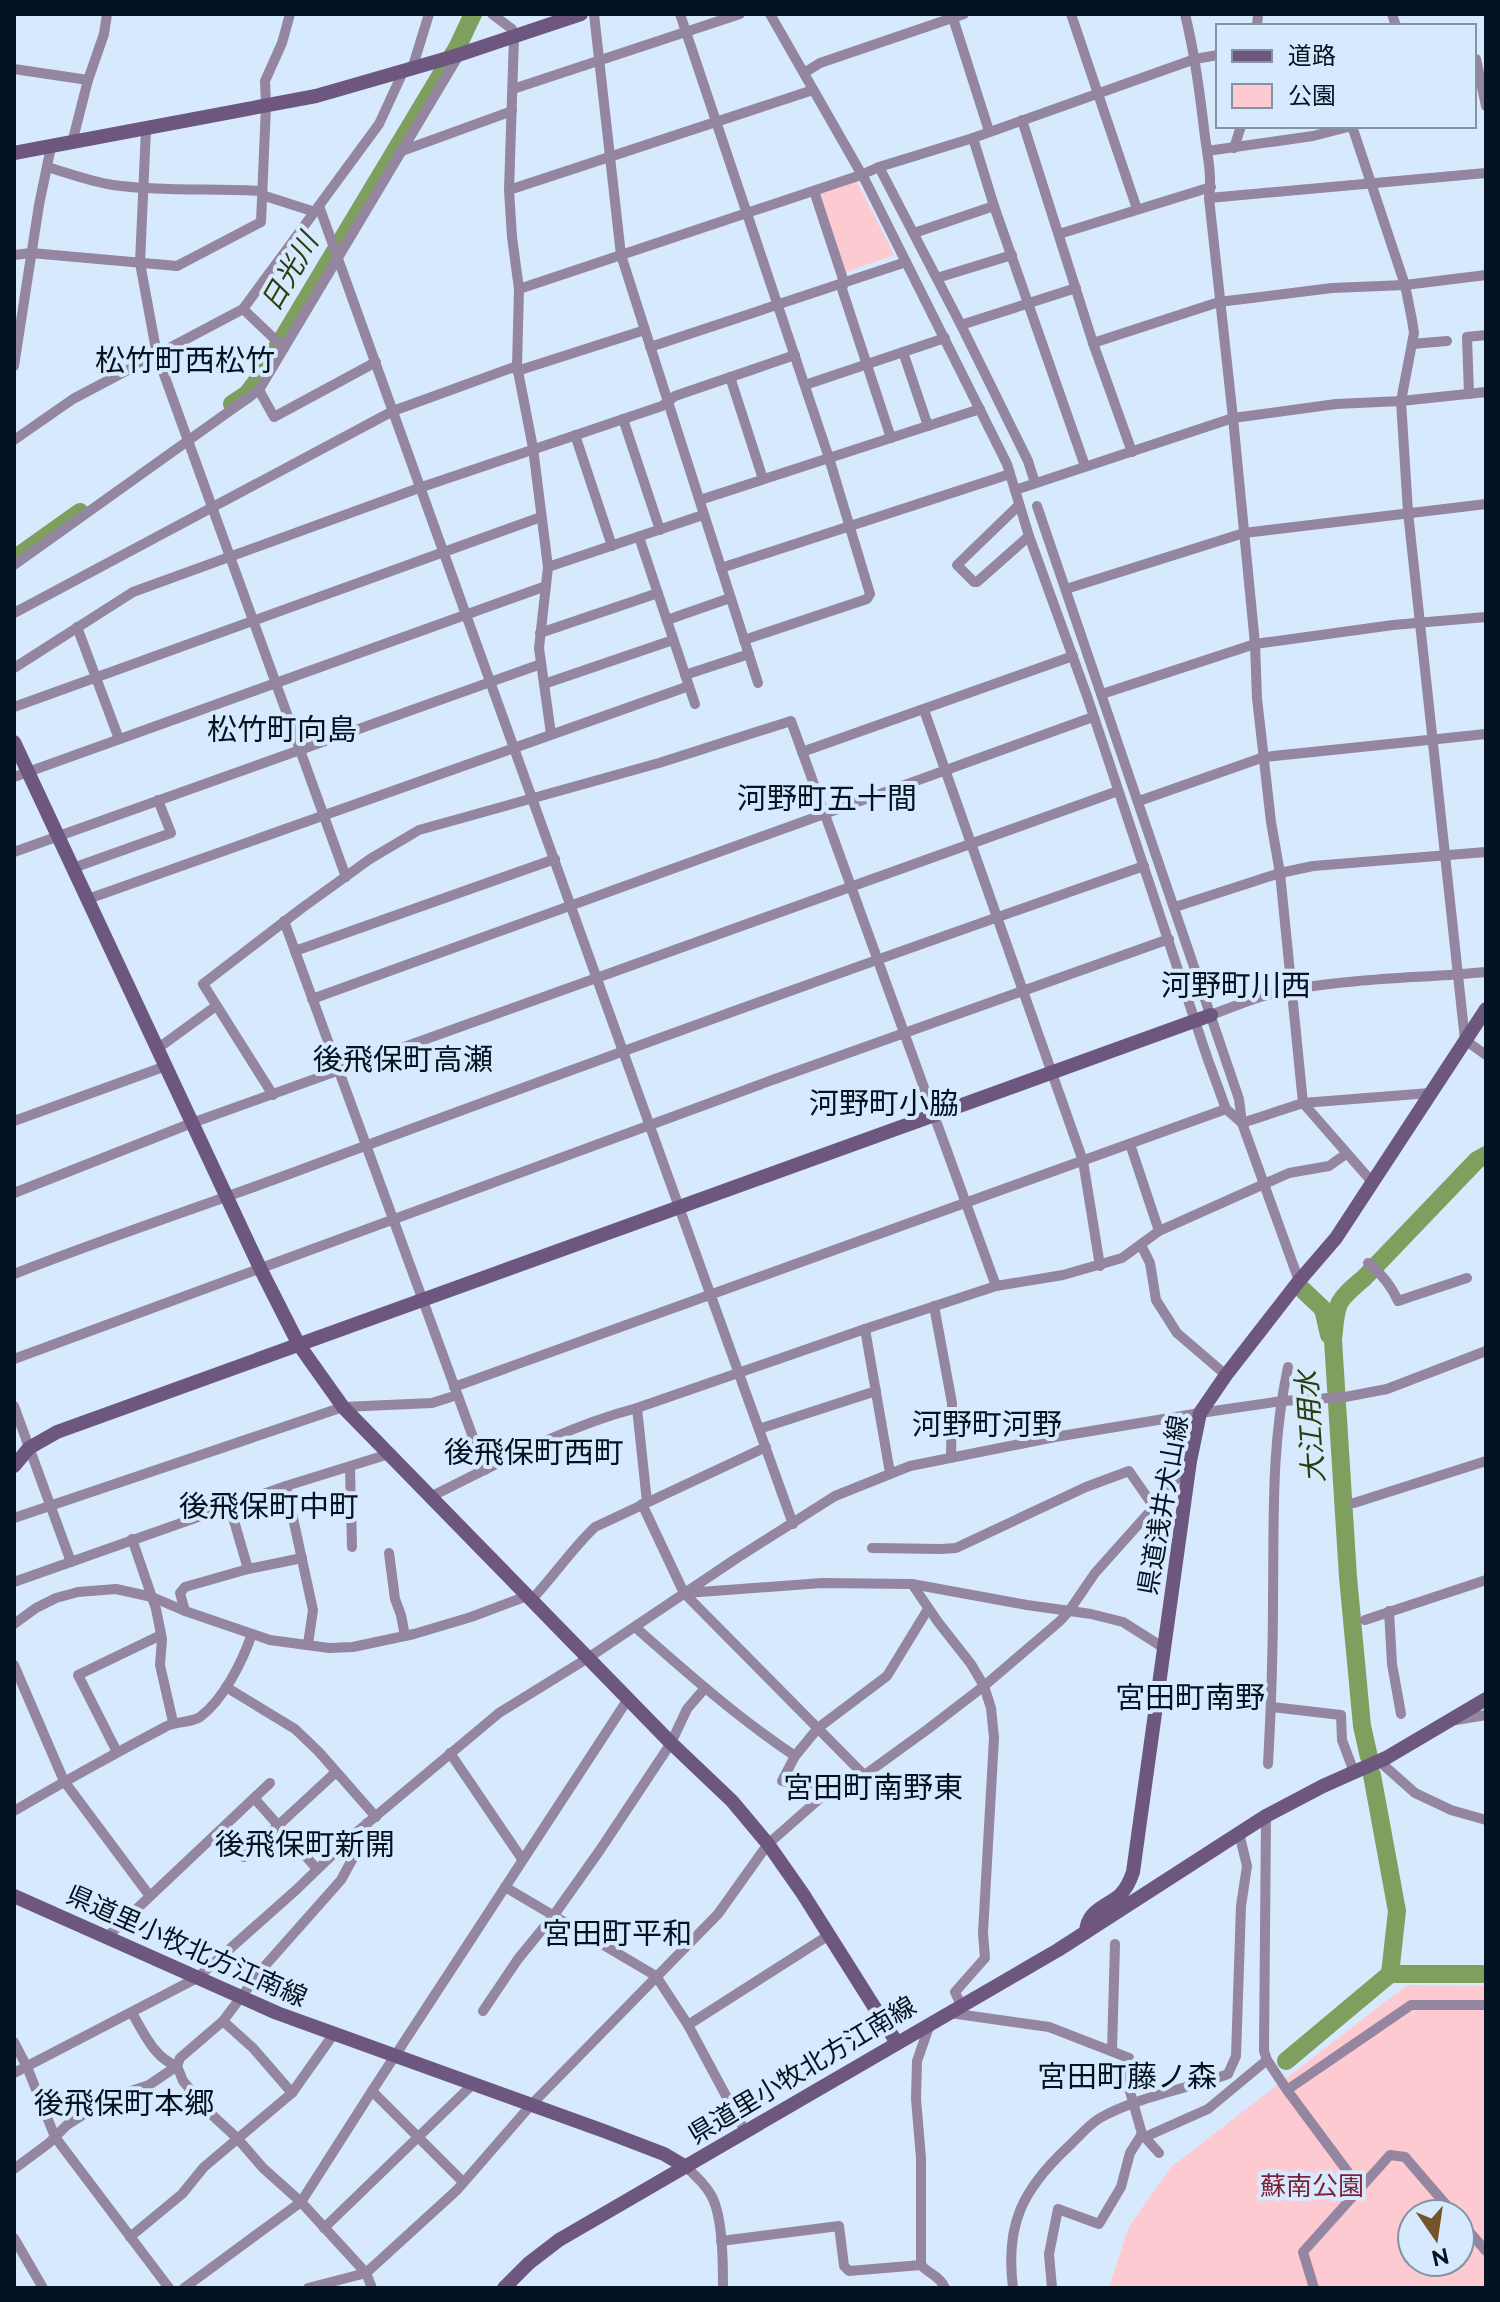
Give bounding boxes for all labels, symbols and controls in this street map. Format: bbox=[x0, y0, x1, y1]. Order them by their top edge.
legend bbox=[1216, 24, 1476, 128]
text: 道路 bbox=[1288, 41, 1336, 70]
text: 公園 bbox=[1288, 81, 1336, 110]
water label: 日光川 bbox=[254, 225, 326, 317]
district label: 松竹町西松竹 bbox=[95, 343, 275, 378]
district label: 松竹町向島 bbox=[207, 712, 357, 747]
district label: 河野町五十間 bbox=[737, 781, 917, 816]
district label: 河野町川西 bbox=[1161, 968, 1311, 1003]
district label: 後飛保町高瀬 bbox=[313, 1042, 493, 1077]
district label: 河野町小脇 bbox=[809, 1086, 959, 1121]
water label: 大江用水 bbox=[1290, 1367, 1331, 1484]
district label: 河野町河野 bbox=[912, 1407, 1062, 1442]
street label: 県道浅井犬山線 bbox=[1132, 1413, 1194, 1597]
district label: 後飛保町西町 bbox=[444, 1435, 624, 1470]
district label: 後飛保町中町 bbox=[179, 1489, 359, 1524]
district label: 宮田町南野 bbox=[1115, 1680, 1265, 1715]
district label: 宮田町南野東 bbox=[783, 1770, 963, 1805]
district label: 後飛保町新開 bbox=[215, 1827, 395, 1862]
street label: 県道里小牧北方江南線 bbox=[62, 1879, 312, 2013]
district label: 宮田町平和 bbox=[542, 1916, 692, 1951]
street label: 県道里小牧北方江南線 bbox=[683, 1990, 921, 2150]
district label: 宮田町藤ノ森 bbox=[1037, 2059, 1217, 2094]
district label: 後飛保町本郷 bbox=[34, 2086, 214, 2121]
park label: 蘇南公園 bbox=[1260, 2171, 1364, 2201]
north arrow bbox=[1396, 2198, 1476, 2278]
text: N bbox=[1429, 2243, 1452, 2272]

